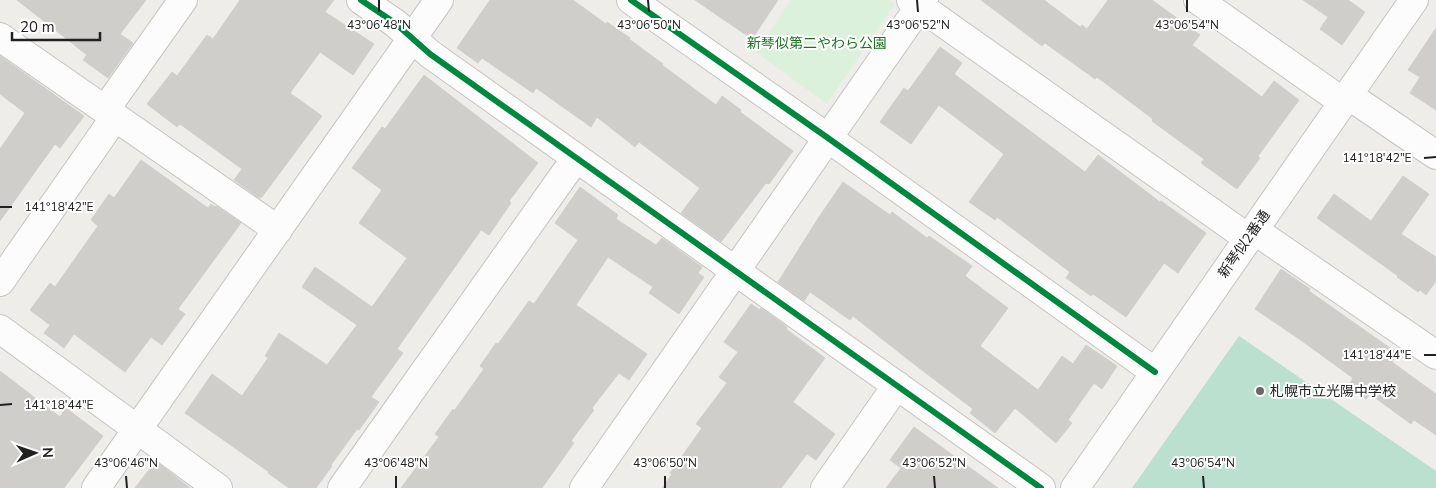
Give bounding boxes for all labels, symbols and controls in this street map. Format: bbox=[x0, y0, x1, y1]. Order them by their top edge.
scale bar bbox=[12, 10, 100, 42]
text: 20 m bbox=[20, 17, 55, 37]
text: 43°06'48"N bbox=[347, 17, 411, 33]
text: 43°06'50"N bbox=[617, 17, 681, 33]
text: 43°06'52"N bbox=[886, 17, 950, 33]
text: 43°06'54"N bbox=[1155, 17, 1219, 33]
park label: 新琴似第二やわら公園 bbox=[747, 34, 887, 53]
text: 141°18'42"E bbox=[1342, 150, 1412, 166]
text: 141°18'42"E bbox=[24, 199, 94, 215]
street label: 新琴似2番通 bbox=[1214, 206, 1274, 282]
text: 141°18'44"E bbox=[1342, 347, 1412, 363]
place label: 札幌市立光陽中学校 bbox=[1270, 382, 1396, 401]
marker: 札幌市立光陽中学校 bbox=[1254, 385, 1266, 397]
text: 141°18'44"E bbox=[24, 397, 94, 413]
north arrow bbox=[10, 428, 60, 478]
text: N bbox=[38, 447, 57, 458]
text: 43°06'46"N bbox=[94, 455, 158, 471]
text: 43°06'48"N bbox=[364, 455, 428, 471]
text: 43°06'50"N bbox=[633, 455, 697, 471]
text: 43°06'52"N bbox=[902, 455, 966, 471]
text: 43°06'54"N bbox=[1171, 455, 1235, 471]

